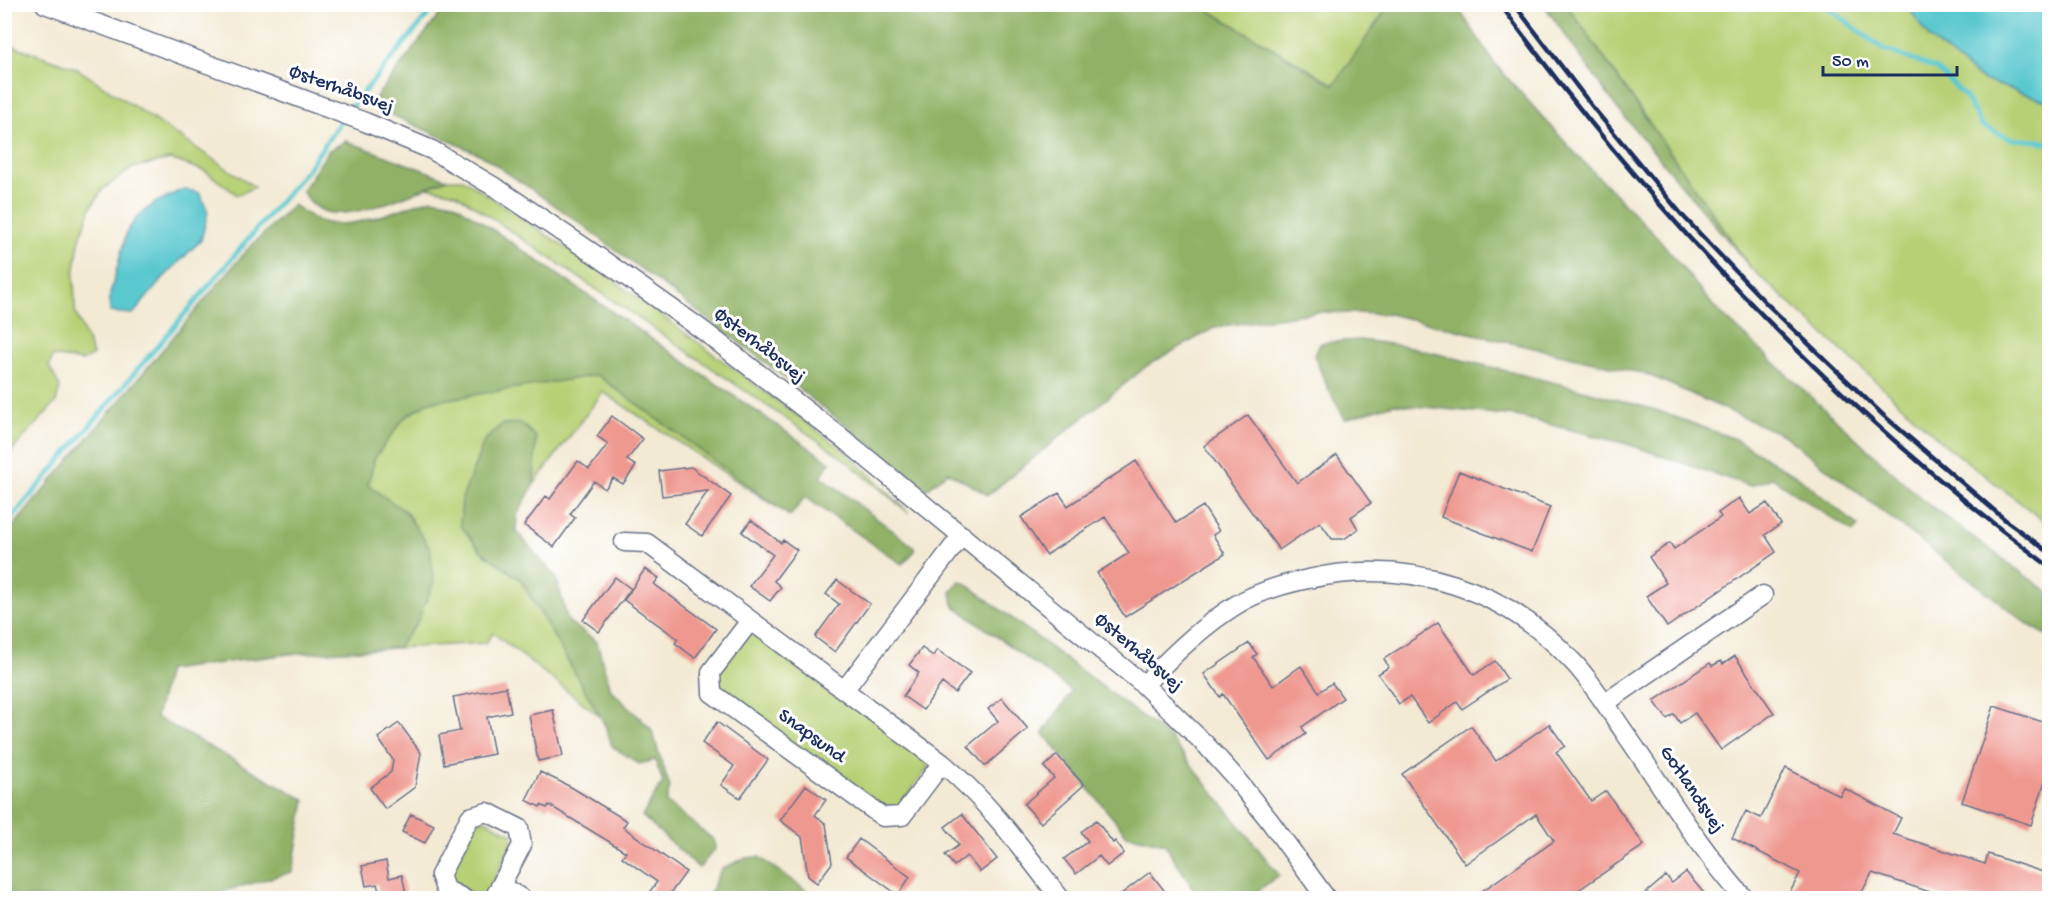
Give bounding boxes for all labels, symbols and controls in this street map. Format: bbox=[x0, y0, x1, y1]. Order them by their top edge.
scale bar bbox=[1823, 39, 1956, 77]
text: 50 m bbox=[1832, 52, 1869, 73]
street label: Østerhåbsvej bbox=[286, 59, 397, 120]
street label: Østerhåbsvej bbox=[709, 302, 810, 389]
street label: Østerhåbsvej bbox=[1089, 608, 1188, 698]
street label: Snapsund bbox=[773, 705, 851, 770]
street label: Gotlandsvej bbox=[1653, 742, 1729, 838]

